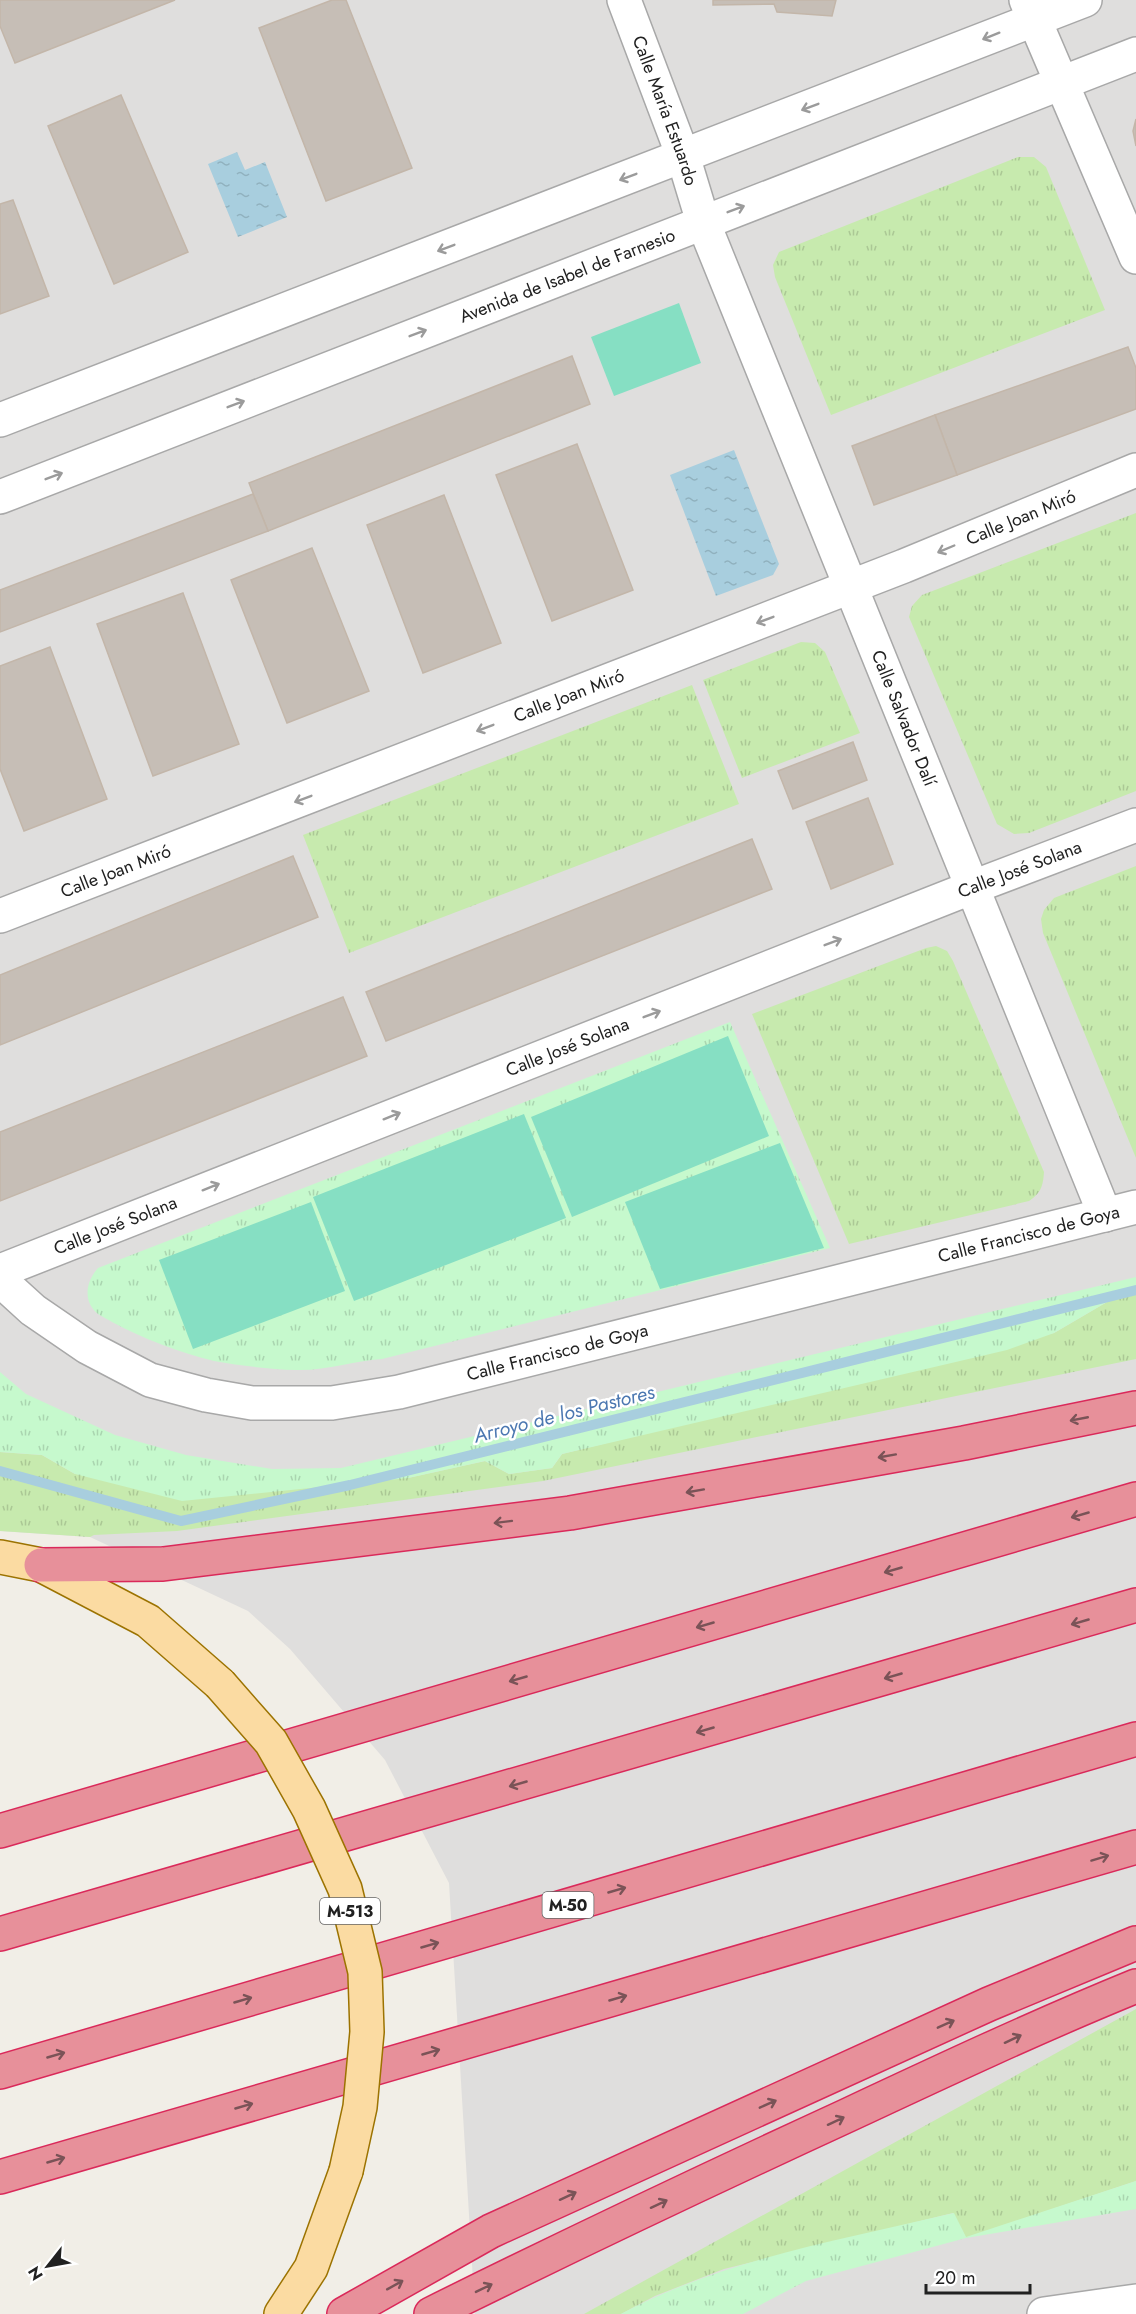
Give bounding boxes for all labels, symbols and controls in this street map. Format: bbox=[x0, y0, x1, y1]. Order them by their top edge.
one-way arrow bbox=[982, 31, 1001, 42]
street label: Calle María Estuardo bbox=[626, 32, 704, 189]
one-way arrow bbox=[801, 102, 819, 113]
one-way arrow bbox=[619, 173, 637, 184]
one-way arrow bbox=[727, 203, 745, 214]
street label: Avenida de Isabel de Farnesio bbox=[456, 222, 679, 330]
one-way arrow bbox=[437, 243, 456, 254]
one-way arrow bbox=[408, 327, 426, 338]
one-way arrow bbox=[226, 398, 245, 409]
one-way arrow bbox=[45, 469, 63, 480]
street label: Calle Joan Miró bbox=[962, 483, 1080, 552]
one-way arrow bbox=[938, 544, 956, 555]
one-way arrow bbox=[756, 615, 775, 626]
street label: Calle Salvador Dalí bbox=[865, 646, 944, 791]
street label: Calle Joan Miró bbox=[510, 663, 628, 729]
one-way arrow bbox=[476, 723, 495, 734]
one-way arrow bbox=[294, 794, 313, 805]
street label: Calle José Solana bbox=[954, 834, 1085, 905]
street label: Calle Joan Miró bbox=[57, 838, 175, 904]
one-way arrow bbox=[823, 936, 842, 947]
one-way arrow bbox=[642, 1007, 660, 1018]
street label: Calle José Solana bbox=[502, 1011, 633, 1083]
one-way arrow bbox=[382, 1110, 401, 1121]
one-way arrow bbox=[201, 1181, 219, 1192]
street label: Calle José Solana bbox=[50, 1189, 181, 1262]
street label: Calle Francisco de Goya bbox=[935, 1199, 1122, 1269]
street label: Calle Francisco de Goya bbox=[464, 1317, 651, 1388]
water label: Arroyo de los Pastores bbox=[470, 1377, 658, 1451]
one-way arrow bbox=[1069, 1414, 1088, 1426]
one-way arrow bbox=[878, 1451, 898, 1462]
one-way arrow bbox=[686, 1486, 706, 1497]
one-way arrow bbox=[1071, 1510, 1090, 1521]
one-way arrow bbox=[493, 1516, 513, 1527]
one-way arrow bbox=[883, 1565, 902, 1576]
one-way arrow bbox=[1071, 1617, 1090, 1628]
one-way arrow bbox=[696, 1619, 715, 1631]
one-way arrow bbox=[884, 1671, 903, 1682]
one-way arrow bbox=[509, 1674, 528, 1685]
one-way arrow bbox=[696, 1725, 715, 1736]
one-way arrow bbox=[509, 1779, 528, 1790]
one-way arrow bbox=[1090, 1852, 1109, 1863]
one-way arrow bbox=[607, 1884, 626, 1895]
road number: M-50 bbox=[542, 1892, 594, 1918]
road number: M-513 bbox=[320, 1898, 380, 1924]
one-way arrow bbox=[420, 1939, 439, 1950]
one-way arrow bbox=[608, 1992, 627, 2003]
one-way arrow bbox=[233, 1994, 252, 2005]
one-way arrow bbox=[936, 2017, 954, 2029]
one-way arrow bbox=[1003, 2032, 1021, 2044]
one-way arrow bbox=[421, 2046, 440, 2057]
one-way arrow bbox=[46, 2049, 65, 2060]
one-way arrow bbox=[758, 2098, 776, 2109]
one-way arrow bbox=[234, 2100, 253, 2111]
one-way arrow bbox=[826, 2114, 844, 2126]
one-way arrow bbox=[46, 2154, 65, 2165]
one-way arrow bbox=[558, 2189, 576, 2201]
one-way arrow bbox=[650, 2197, 668, 2209]
north arrow bbox=[18, 2236, 78, 2296]
scale bar bbox=[926, 2257, 1030, 2295]
text: N bbox=[22, 2262, 49, 2285]
text: 20 m bbox=[935, 2265, 975, 2291]
one-way arrow bbox=[386, 2279, 403, 2291]
one-way arrow bbox=[474, 2282, 492, 2293]

